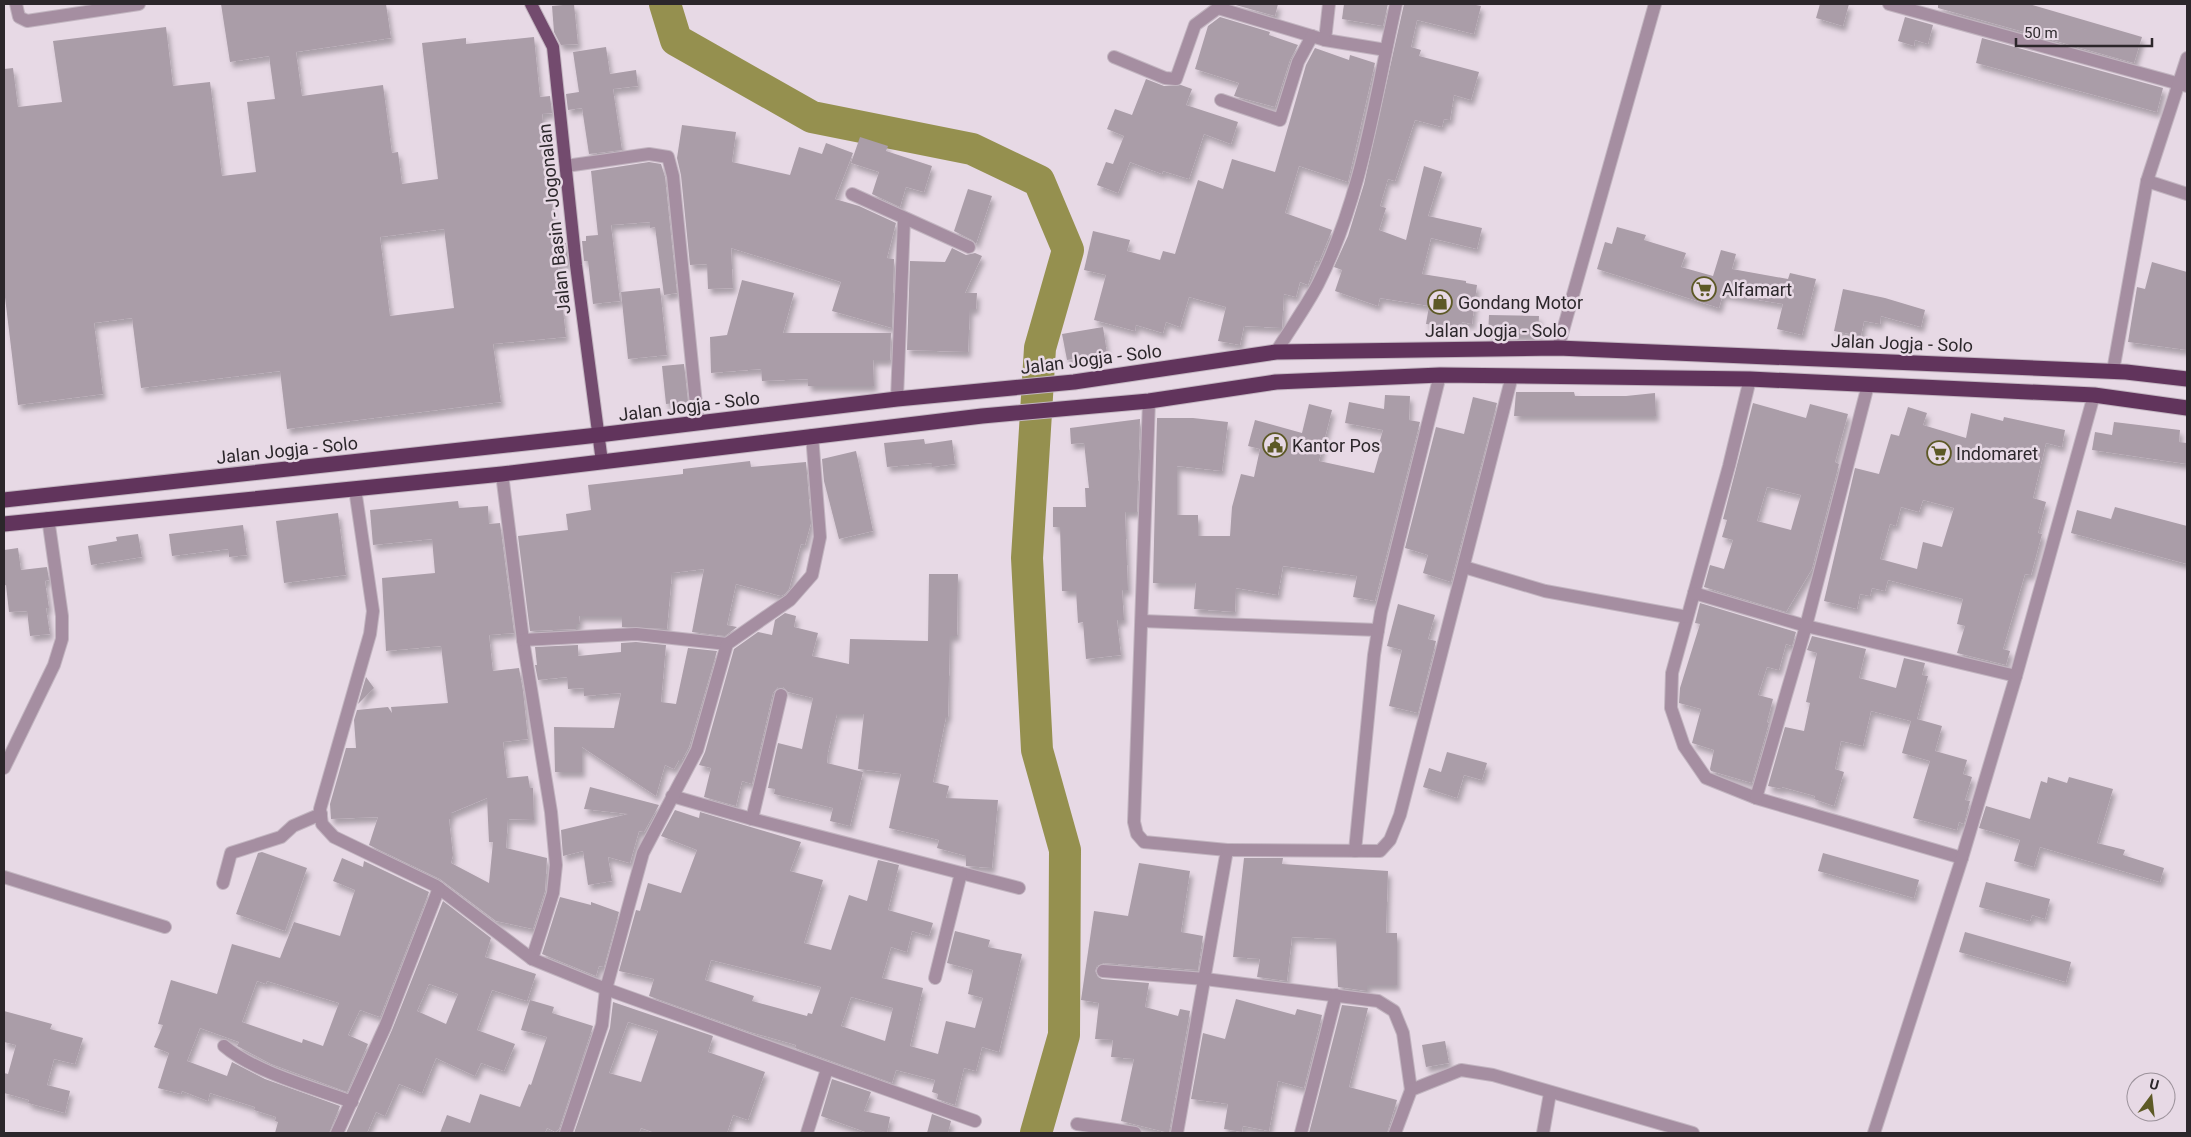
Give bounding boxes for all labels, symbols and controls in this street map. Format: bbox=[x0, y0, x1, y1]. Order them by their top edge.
scale bar bbox=[2016, 15, 2152, 47]
text: 50 m bbox=[2024, 24, 2058, 42]
street label: Jalan Basin - Jogonalan bbox=[534, 123, 574, 315]
supermarket icon: Alfamart bbox=[1691, 276, 1717, 302]
place label: Alfamart bbox=[1722, 279, 1792, 300]
shop icon: Gondang Motor bbox=[1427, 289, 1453, 315]
place label: Gondang Motor bbox=[1458, 292, 1583, 313]
street label: Jalan Jogja - Solo bbox=[1425, 320, 1567, 341]
street label: Jalan Jogja - Solo bbox=[1831, 330, 1973, 356]
street label: Jalan Jogja - Solo bbox=[1019, 340, 1163, 378]
street label: Jalan Jogja - Solo bbox=[617, 387, 761, 425]
street label: Jalan Jogja - Solo bbox=[215, 432, 359, 468]
public building icon: Kantor Pos bbox=[1262, 432, 1288, 458]
place label: Kantor Pos bbox=[1292, 435, 1380, 456]
supermarket icon: Indomaret bbox=[1926, 440, 1952, 466]
place label: Indomaret bbox=[1956, 443, 2038, 464]
north arrow bbox=[2126, 1072, 2176, 1122]
text: U bbox=[2148, 1076, 2161, 1093]

